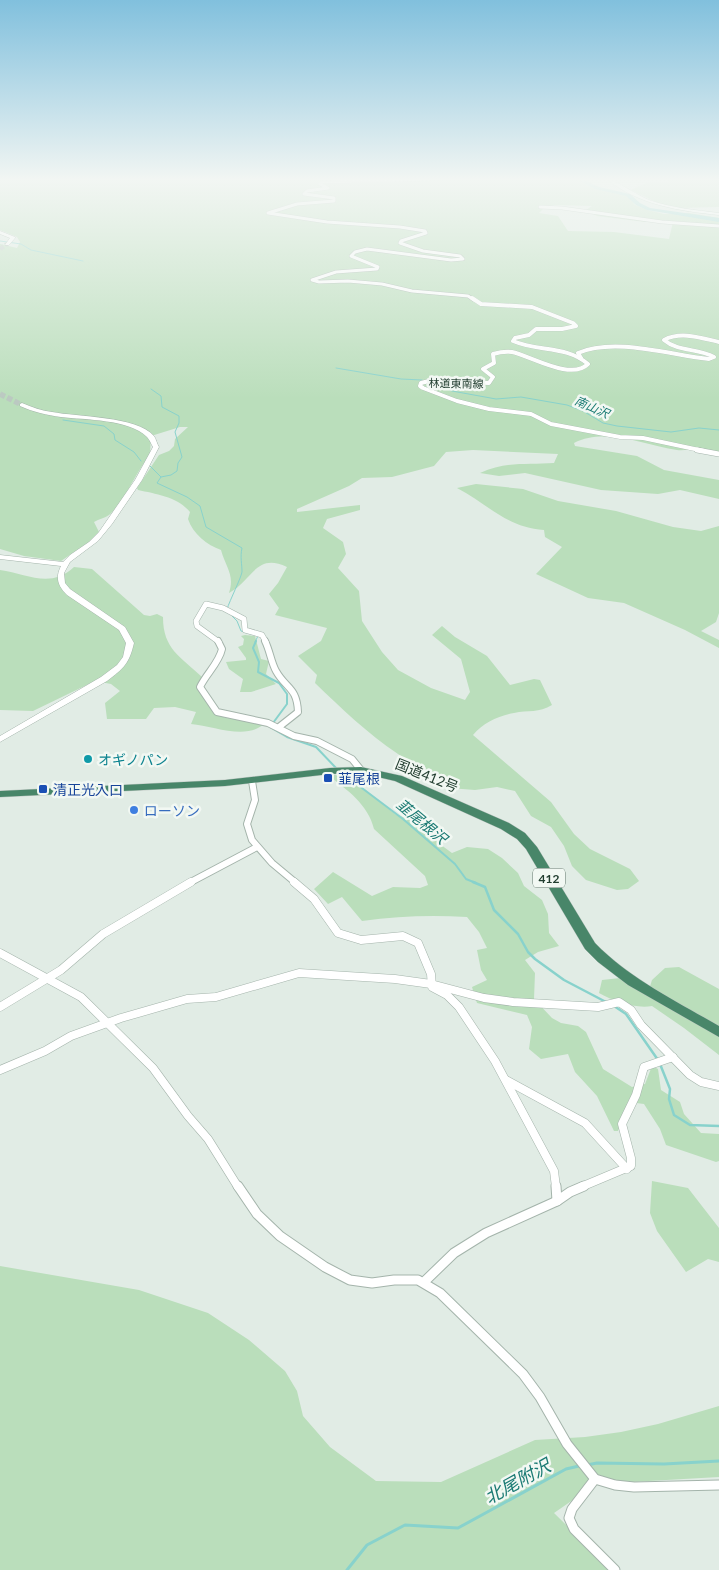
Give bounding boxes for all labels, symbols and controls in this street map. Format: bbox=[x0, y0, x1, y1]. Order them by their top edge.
street label: 林道東南線 bbox=[428, 376, 484, 390]
water label: 南山沢 bbox=[572, 393, 613, 422]
place label: オギノパン bbox=[98, 751, 168, 768]
marker: オギノパン bbox=[82, 753, 94, 765]
street label: 国道412号 bbox=[393, 755, 461, 795]
place label: 韮尾根 bbox=[338, 770, 380, 787]
marker: 韮尾根 bbox=[322, 772, 334, 784]
place label: 清正光入口 bbox=[53, 781, 123, 798]
marker: 清正光入口 bbox=[37, 783, 49, 795]
water label: 韮尾根沢 bbox=[393, 795, 452, 848]
place label: ローソン bbox=[144, 802, 200, 819]
marker: ローソン bbox=[128, 804, 140, 816]
road number: 412 bbox=[533, 868, 565, 888]
water label: 北尾附沢 bbox=[480, 1453, 556, 1508]

